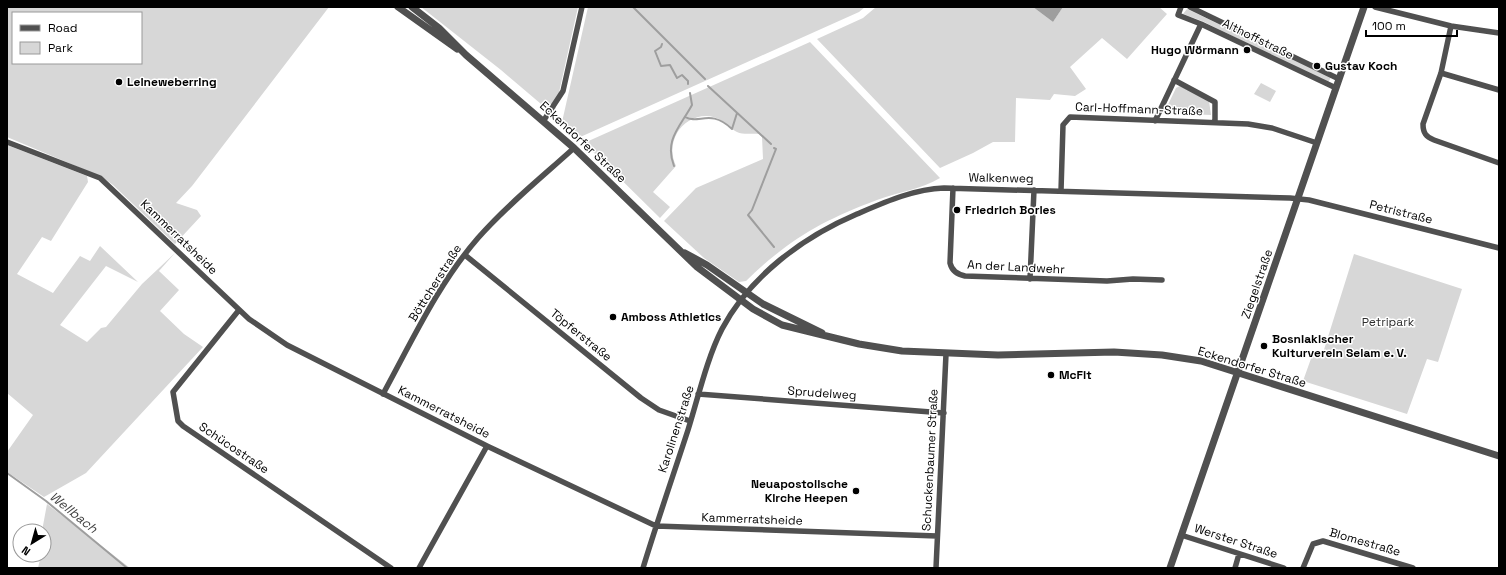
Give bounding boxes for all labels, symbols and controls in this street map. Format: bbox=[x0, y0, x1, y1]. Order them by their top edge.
legend bbox=[12, 12, 142, 64]
scale bar bbox=[1366, 12, 1457, 38]
street label: Althoffstraße bbox=[1220, 15, 1296, 63]
text: 100 m bbox=[1372, 18, 1406, 34]
text: Road bbox=[48, 20, 77, 36]
text: Park bbox=[48, 40, 73, 56]
place label: Hugo Wörmann bbox=[1151, 42, 1239, 58]
marker: Hugo Wörmann bbox=[1242, 45, 1252, 55]
place label: Gustav Koch bbox=[1325, 58, 1397, 74]
marker: Gustav Koch bbox=[1312, 61, 1322, 71]
place label: Leineweberring bbox=[127, 74, 217, 90]
marker: Leineweberring bbox=[114, 77, 124, 87]
street label: Eckendorfer Straße bbox=[536, 98, 630, 186]
street label: Carl-Hoffmann-Straße bbox=[1075, 99, 1203, 119]
street label: Walkenweg bbox=[968, 169, 1034, 187]
street label: Kammerratsheide bbox=[137, 196, 221, 278]
street label: Petristraße bbox=[1368, 196, 1434, 228]
place label: Friedrich Bories bbox=[965, 202, 1056, 218]
marker: Friedrich Bories bbox=[952, 205, 962, 215]
street label: Böttcherstraße bbox=[405, 241, 465, 325]
street label: Ziegelstraße bbox=[1238, 247, 1276, 321]
street label: An der Landwehr bbox=[967, 256, 1066, 278]
street label: Töpferstraße bbox=[547, 305, 615, 365]
place label: Amboss Athletics bbox=[621, 309, 721, 325]
marker: Amboss Athletics bbox=[608, 312, 618, 322]
park label: Petripark bbox=[1362, 314, 1415, 330]
place label: Bosniakischer Kulturverein Selam e. V. bbox=[1272, 331, 1407, 361]
marker: Bosniakischer Kulturverein Selam e. V. bbox=[1259, 341, 1269, 351]
street label: Eckendorfer Straße bbox=[1196, 343, 1308, 391]
place label: McFit bbox=[1059, 367, 1092, 383]
marker: McFit bbox=[1046, 370, 1056, 380]
street label: Kammerratsheide bbox=[395, 382, 493, 442]
street label: Karolinenstraße bbox=[654, 383, 698, 475]
street label: Sprudelweg bbox=[787, 383, 857, 403]
street label: Schuckenbaumer Straße bbox=[918, 388, 942, 532]
street label: Schücostraße bbox=[196, 419, 272, 477]
place label: Neuapostolische Kirche Heepen bbox=[751, 476, 848, 506]
marker: Neuapostolische Kirche Heepen bbox=[851, 486, 861, 496]
water label: Wellbach bbox=[46, 488, 102, 537]
street label: Kammerratsheide bbox=[701, 509, 803, 529]
street label: Werster Straße bbox=[1192, 520, 1280, 562]
north arrow bbox=[12, 523, 52, 563]
street label: Blomestraße bbox=[1328, 524, 1402, 560]
text: N bbox=[19, 543, 33, 559]

